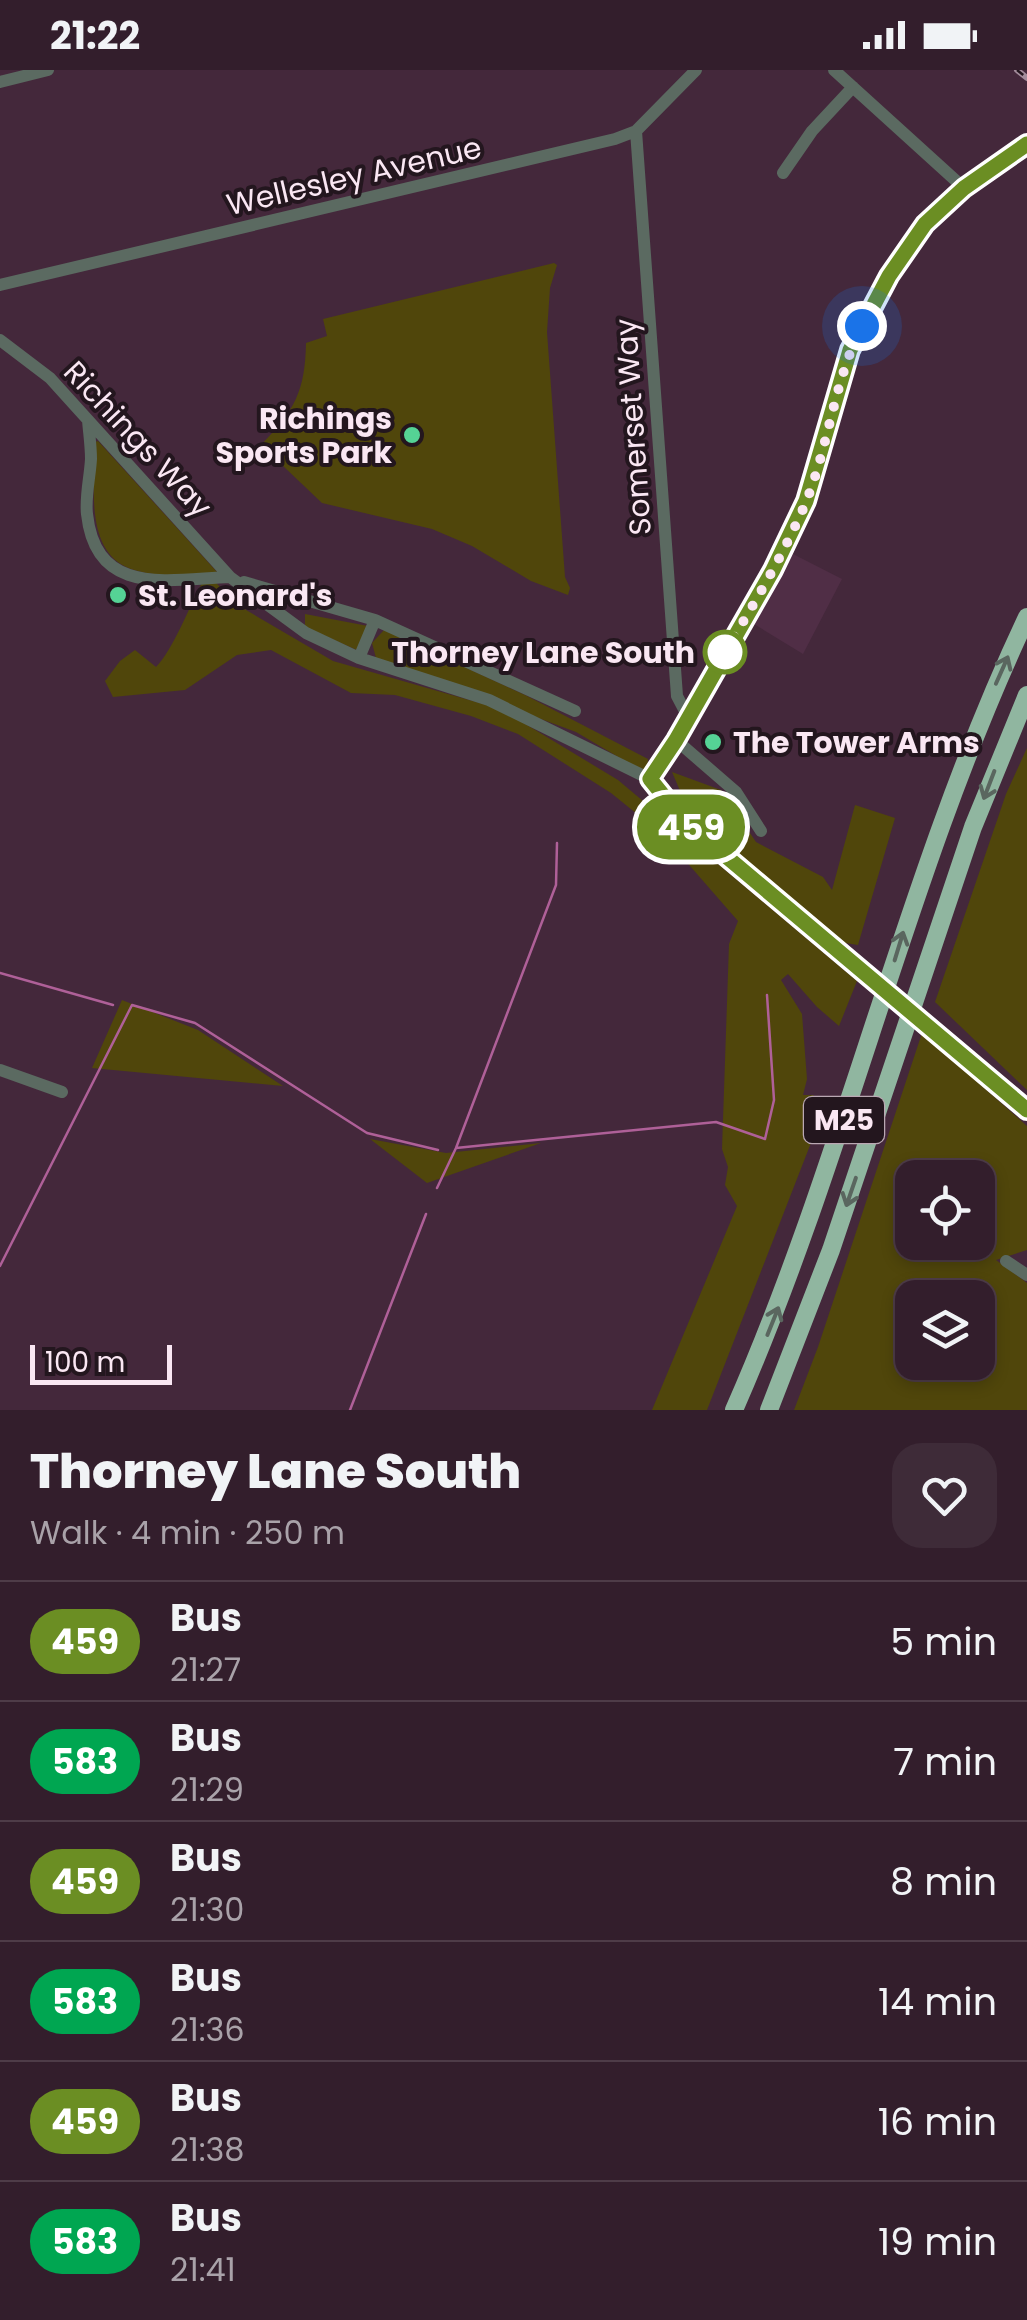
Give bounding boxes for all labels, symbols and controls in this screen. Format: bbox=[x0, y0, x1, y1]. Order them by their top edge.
text: 21:22 bbox=[50, 9, 140, 62]
street label: Wellesley Avenue bbox=[222, 126, 486, 226]
your location bbox=[837, 301, 887, 351]
street label: Somerset Way bbox=[604, 317, 662, 537]
street label: Richings Way bbox=[54, 351, 222, 527]
place label: Richings Sports Park bbox=[215, 397, 392, 474]
marker: Richings Sports Park bbox=[401, 424, 423, 446]
place label: St. Leonard's bbox=[138, 574, 333, 617]
marker: St. Leonard's bbox=[107, 584, 129, 606]
place label: Thorney Lane South bbox=[391, 631, 695, 674]
marker: Thorney Lane South bbox=[704, 631, 746, 673]
one-way arrow bbox=[994, 655, 1012, 686]
place label: The Tower Arms bbox=[733, 721, 980, 764]
marker: The Tower Arms bbox=[702, 731, 724, 753]
one-way arrow bbox=[979, 769, 997, 800]
line badge: 459 bbox=[634, 794, 748, 860]
text: 459 bbox=[657, 803, 725, 852]
one-way arrow bbox=[891, 931, 909, 963]
road number: M25 bbox=[804, 1097, 884, 1143]
map controls bbox=[895, 1160, 995, 1380]
button: locate bbox=[895, 1160, 995, 1260]
one-way arrow bbox=[841, 1176, 859, 1207]
button: layers bbox=[895, 1280, 995, 1380]
one-way arrow bbox=[765, 1306, 783, 1336]
scale bar bbox=[30, 1340, 172, 1384]
text: 100 m bbox=[45, 1343, 125, 1382]
text: Thorney Lane South bbox=[30, 1438, 521, 1505]
button: heart bbox=[892, 1443, 997, 1548]
text: Walk · 4 min · 250 m bbox=[30, 1510, 345, 1555]
text: Bus bbox=[170, 1591, 242, 1644]
text: 5 min bbox=[890, 1615, 997, 1668]
text: 459 bbox=[51, 1617, 119, 1666]
text: 21:27 bbox=[170, 1647, 241, 1692]
text: Bus bbox=[170, 1711, 242, 1764]
text: 7 min bbox=[893, 1735, 997, 1788]
text: 583 bbox=[52, 1737, 118, 1786]
text: 21:29 bbox=[170, 1767, 244, 1812]
text: Bus bbox=[170, 1831, 242, 1884]
text: 8 min bbox=[890, 1855, 997, 1908]
text: 459 bbox=[51, 1857, 119, 1906]
text: 21:30 bbox=[170, 1887, 244, 1932]
text: Bus bbox=[170, 1951, 242, 2004]
text: 14 min bbox=[878, 1975, 997, 2028]
text: 583 bbox=[52, 1977, 118, 2026]
text: 21:36 bbox=[170, 2007, 245, 2052]
text: Bus bbox=[170, 2071, 242, 2124]
text: 16 min bbox=[878, 2095, 997, 2148]
text: 459 bbox=[51, 2097, 119, 2146]
text: 21:38 bbox=[170, 2127, 245, 2172]
text: Bus bbox=[170, 2191, 242, 2244]
text: 19 min bbox=[878, 2215, 997, 2268]
text: 583 bbox=[52, 2217, 118, 2266]
text: 21:41 bbox=[170, 2247, 236, 2292]

